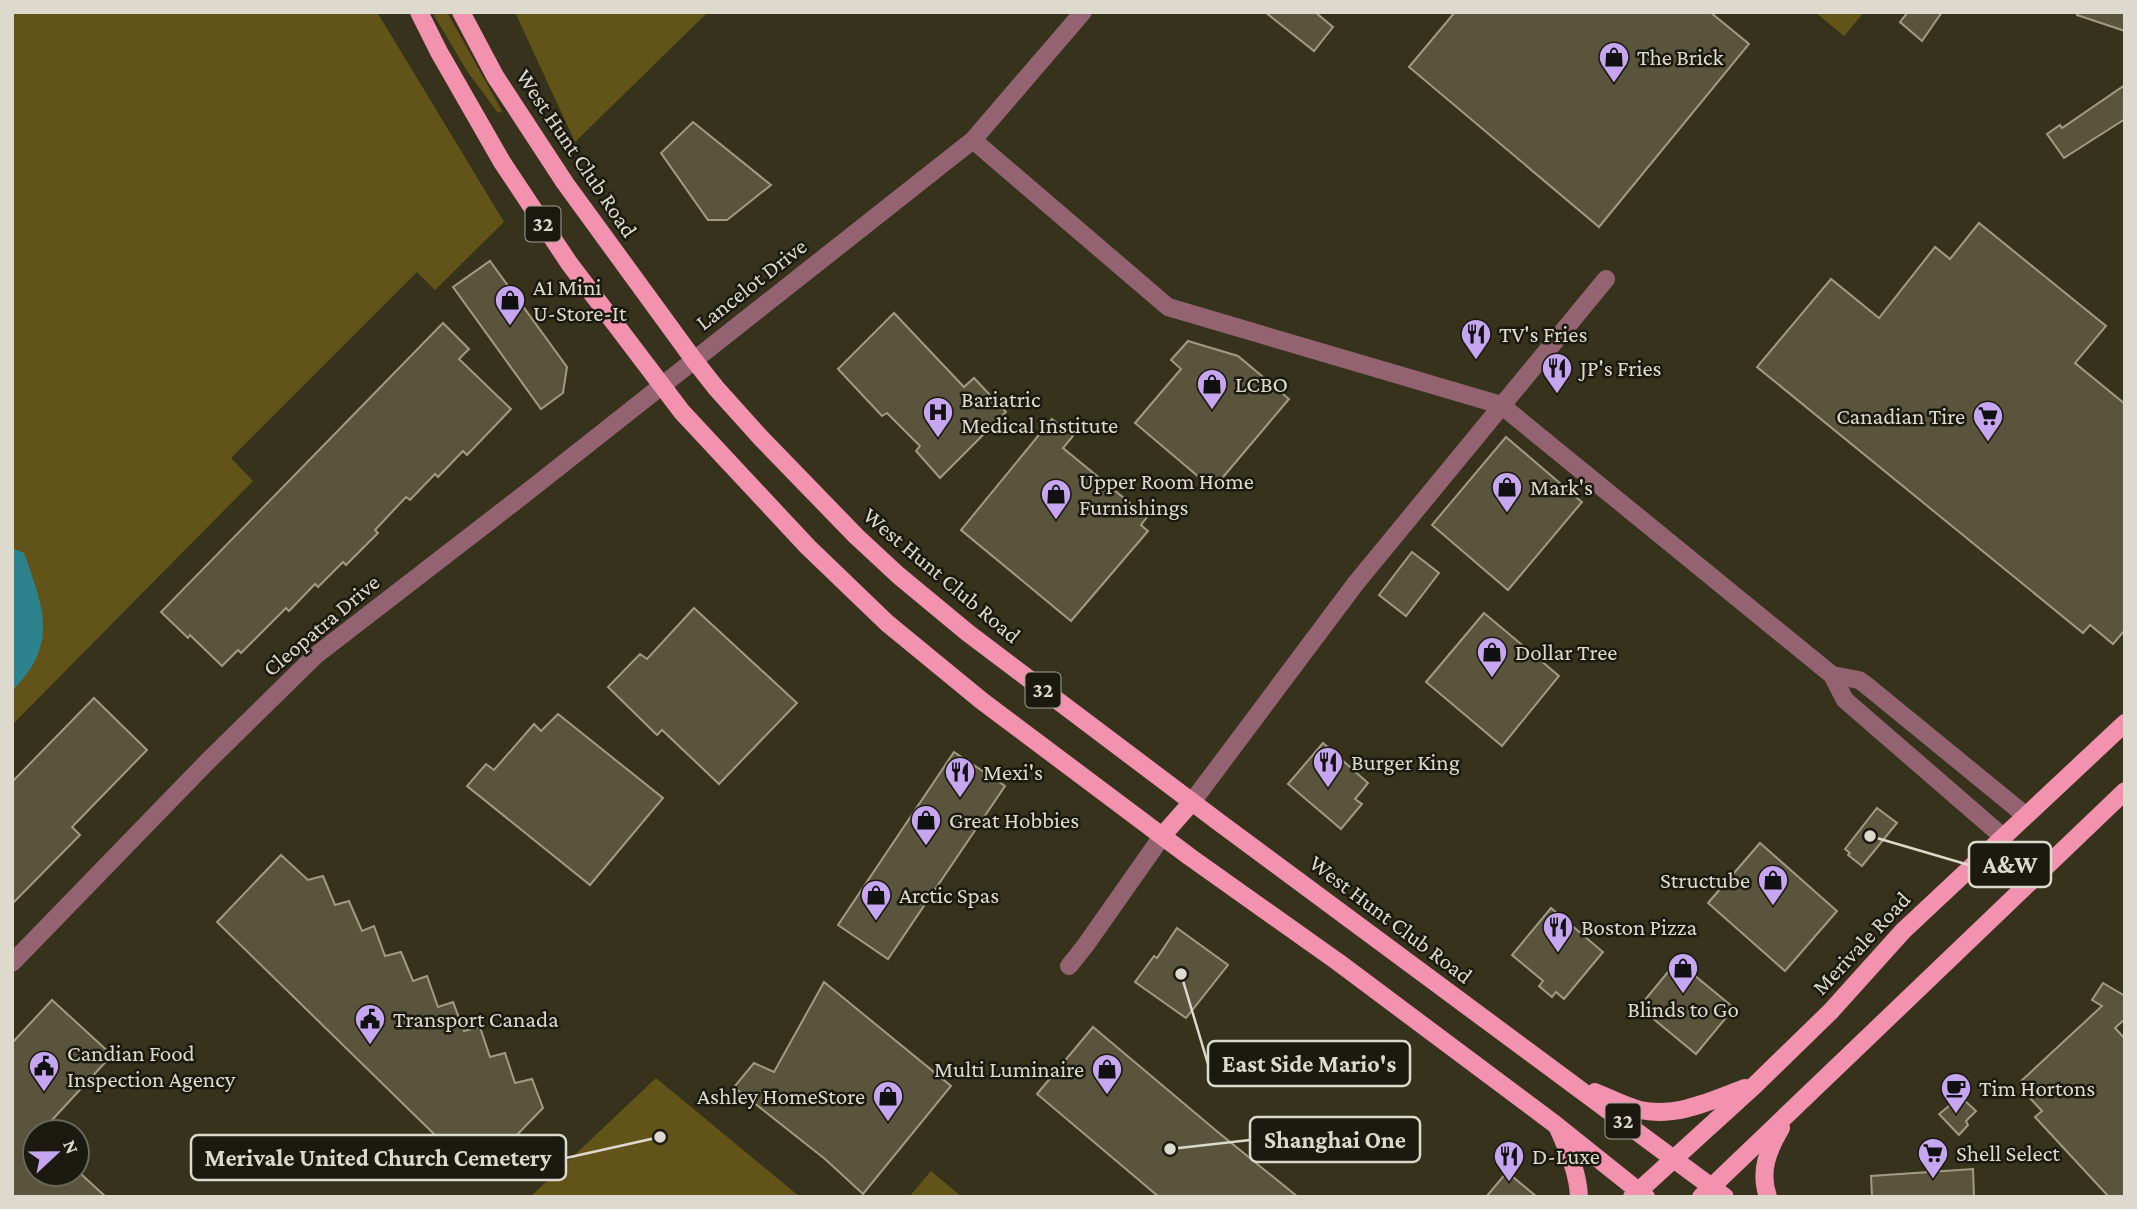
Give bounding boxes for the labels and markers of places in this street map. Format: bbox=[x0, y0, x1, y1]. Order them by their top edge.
shop icon: The Brick bbox=[1597, 40, 1631, 84]
place label: The Brick bbox=[1637, 44, 1723, 70]
place label: A1 Mini U-Store-It bbox=[533, 274, 627, 326]
shop icon: A1 Mini U-Store-It bbox=[493, 283, 527, 327]
restaurant icon: TV's Fries bbox=[1459, 317, 1493, 361]
place label: TV's Fries bbox=[1499, 321, 1587, 347]
restaurant icon: JP's Fries bbox=[1540, 351, 1574, 395]
place label: JP's Fries bbox=[1578, 355, 1662, 381]
shop icon: LCBO bbox=[1195, 367, 1229, 411]
place label: LCBO bbox=[1235, 371, 1288, 397]
place label: Bariatric Medical Institute bbox=[961, 386, 1118, 438]
hospital icon: Bariatric Medical Institute bbox=[921, 395, 955, 439]
supermarket icon: Canadian Tire bbox=[1971, 399, 2005, 443]
place label: Canadian Tire bbox=[1836, 403, 1965, 429]
place label: Upper Room Home Furnishings bbox=[1079, 468, 1254, 520]
shop icon: Mark's bbox=[1490, 470, 1524, 514]
place label: Mark's bbox=[1530, 474, 1593, 500]
shop icon: Upper Room Home Furnishings bbox=[1039, 477, 1073, 521]
shop icon: Dollar Tree bbox=[1475, 635, 1509, 679]
place label: Dollar Tree bbox=[1515, 639, 1617, 665]
restaurant icon: Burger King bbox=[1311, 745, 1345, 789]
place label: Burger King bbox=[1351, 749, 1460, 775]
restaurant icon: Mexi's bbox=[943, 755, 977, 799]
place label: Mexi's bbox=[983, 759, 1043, 785]
shop icon: Great Hobbies bbox=[909, 803, 943, 847]
place label: Great Hobbies bbox=[949, 807, 1079, 833]
callout: A&W bbox=[1969, 842, 2051, 887]
shop icon: Structube bbox=[1756, 863, 1790, 907]
place label: Structube bbox=[1660, 867, 1750, 893]
shop icon: Arctic Spas bbox=[859, 878, 893, 922]
place label: Arctic Spas bbox=[899, 882, 999, 908]
restaurant icon: Boston Pizza bbox=[1541, 910, 1575, 954]
place label: Boston Pizza bbox=[1581, 914, 1698, 940]
shop icon: Blinds to Go bbox=[1666, 951, 1700, 995]
place label: Blinds to Go bbox=[1627, 996, 1739, 1022]
public building icon: Transport Canada bbox=[353, 1002, 387, 1046]
place label: Transport Canada bbox=[393, 1006, 559, 1032]
place label: Candian Food Inspection Agency bbox=[67, 1040, 236, 1092]
callout: East Side Mario's bbox=[1208, 1041, 1410, 1086]
public building icon: Candian Food Inspection Agency bbox=[27, 1049, 61, 1093]
shop icon: Multi Luminaire bbox=[1090, 1052, 1124, 1096]
place label: Multi Luminaire bbox=[934, 1056, 1084, 1082]
cafe icon: Tim Hortons bbox=[1939, 1071, 1973, 1115]
place label: Tim Hortons bbox=[1979, 1075, 2095, 1101]
shop icon: Ashley HomeStore bbox=[871, 1079, 905, 1123]
place label: Ashley HomeStore bbox=[697, 1083, 865, 1109]
callout: Shanghai One bbox=[1250, 1117, 1420, 1162]
callout: Merivale United Church Cemetery bbox=[191, 1135, 566, 1180]
supermarket icon: Shell Select bbox=[1916, 1136, 1950, 1180]
restaurant icon: D-Luxe bbox=[1492, 1139, 1526, 1183]
place label: Shell Select bbox=[1956, 1140, 2060, 1166]
place label: D-Luxe bbox=[1532, 1143, 1600, 1169]

